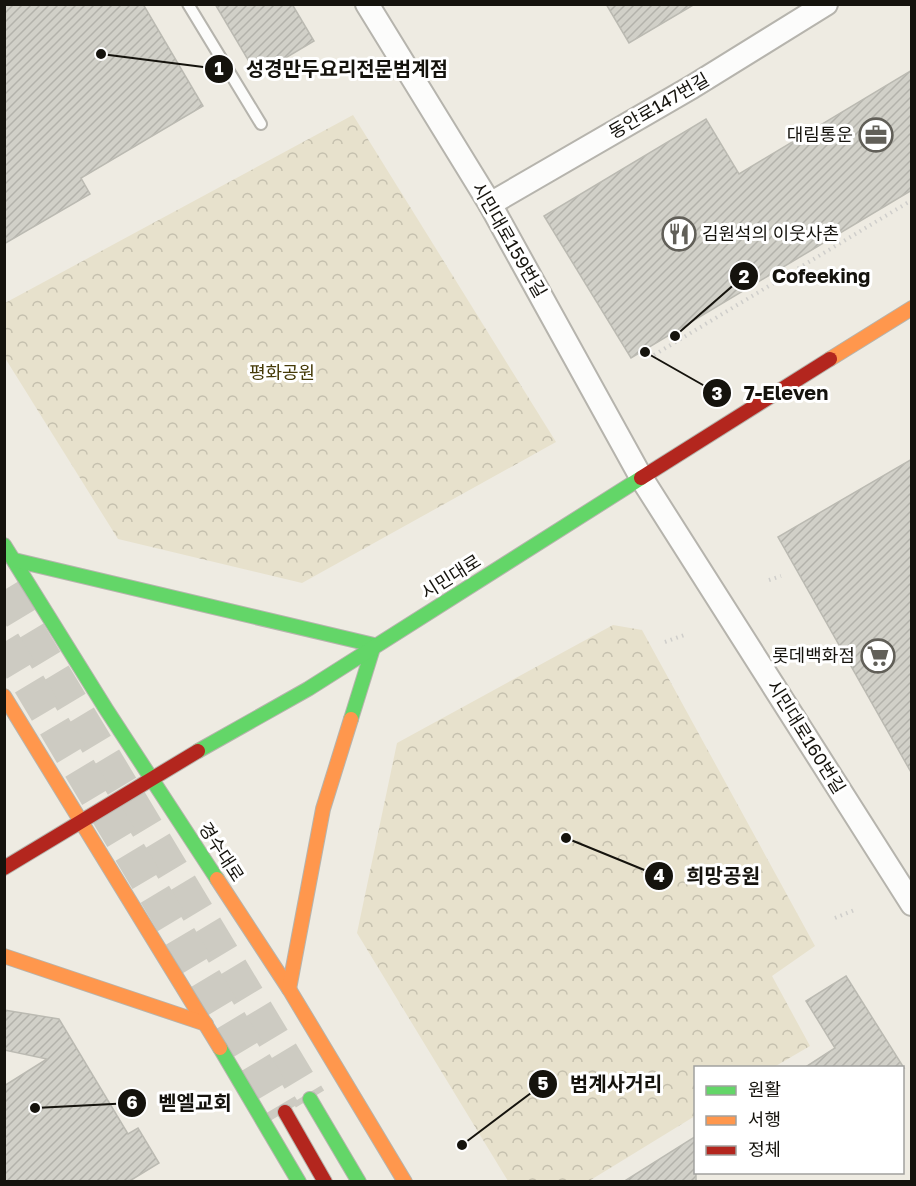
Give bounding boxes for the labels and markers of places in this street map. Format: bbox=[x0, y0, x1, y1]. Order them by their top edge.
callout: 성경만두요리전문범계점 bbox=[204, 50, 460, 88]
office icon: 대림통운 bbox=[858, 117, 894, 153]
place label: 대림통운 bbox=[787, 123, 853, 145]
restaurant icon: 김원석의 이웃사촌 bbox=[661, 216, 697, 252]
place label: 김원석의 이웃사촌 bbox=[702, 222, 839, 244]
callout: Cofeeking bbox=[729, 257, 882, 295]
callout: 7-Eleven bbox=[702, 374, 840, 412]
supermarket icon: 롯데백화점 bbox=[860, 638, 896, 674]
place label: 롯데백화점 bbox=[772, 644, 855, 666]
callout: 희망공원 bbox=[644, 857, 772, 895]
callout: 범계사거리 bbox=[528, 1065, 674, 1103]
callout: 벧엘교회 bbox=[117, 1084, 244, 1122]

